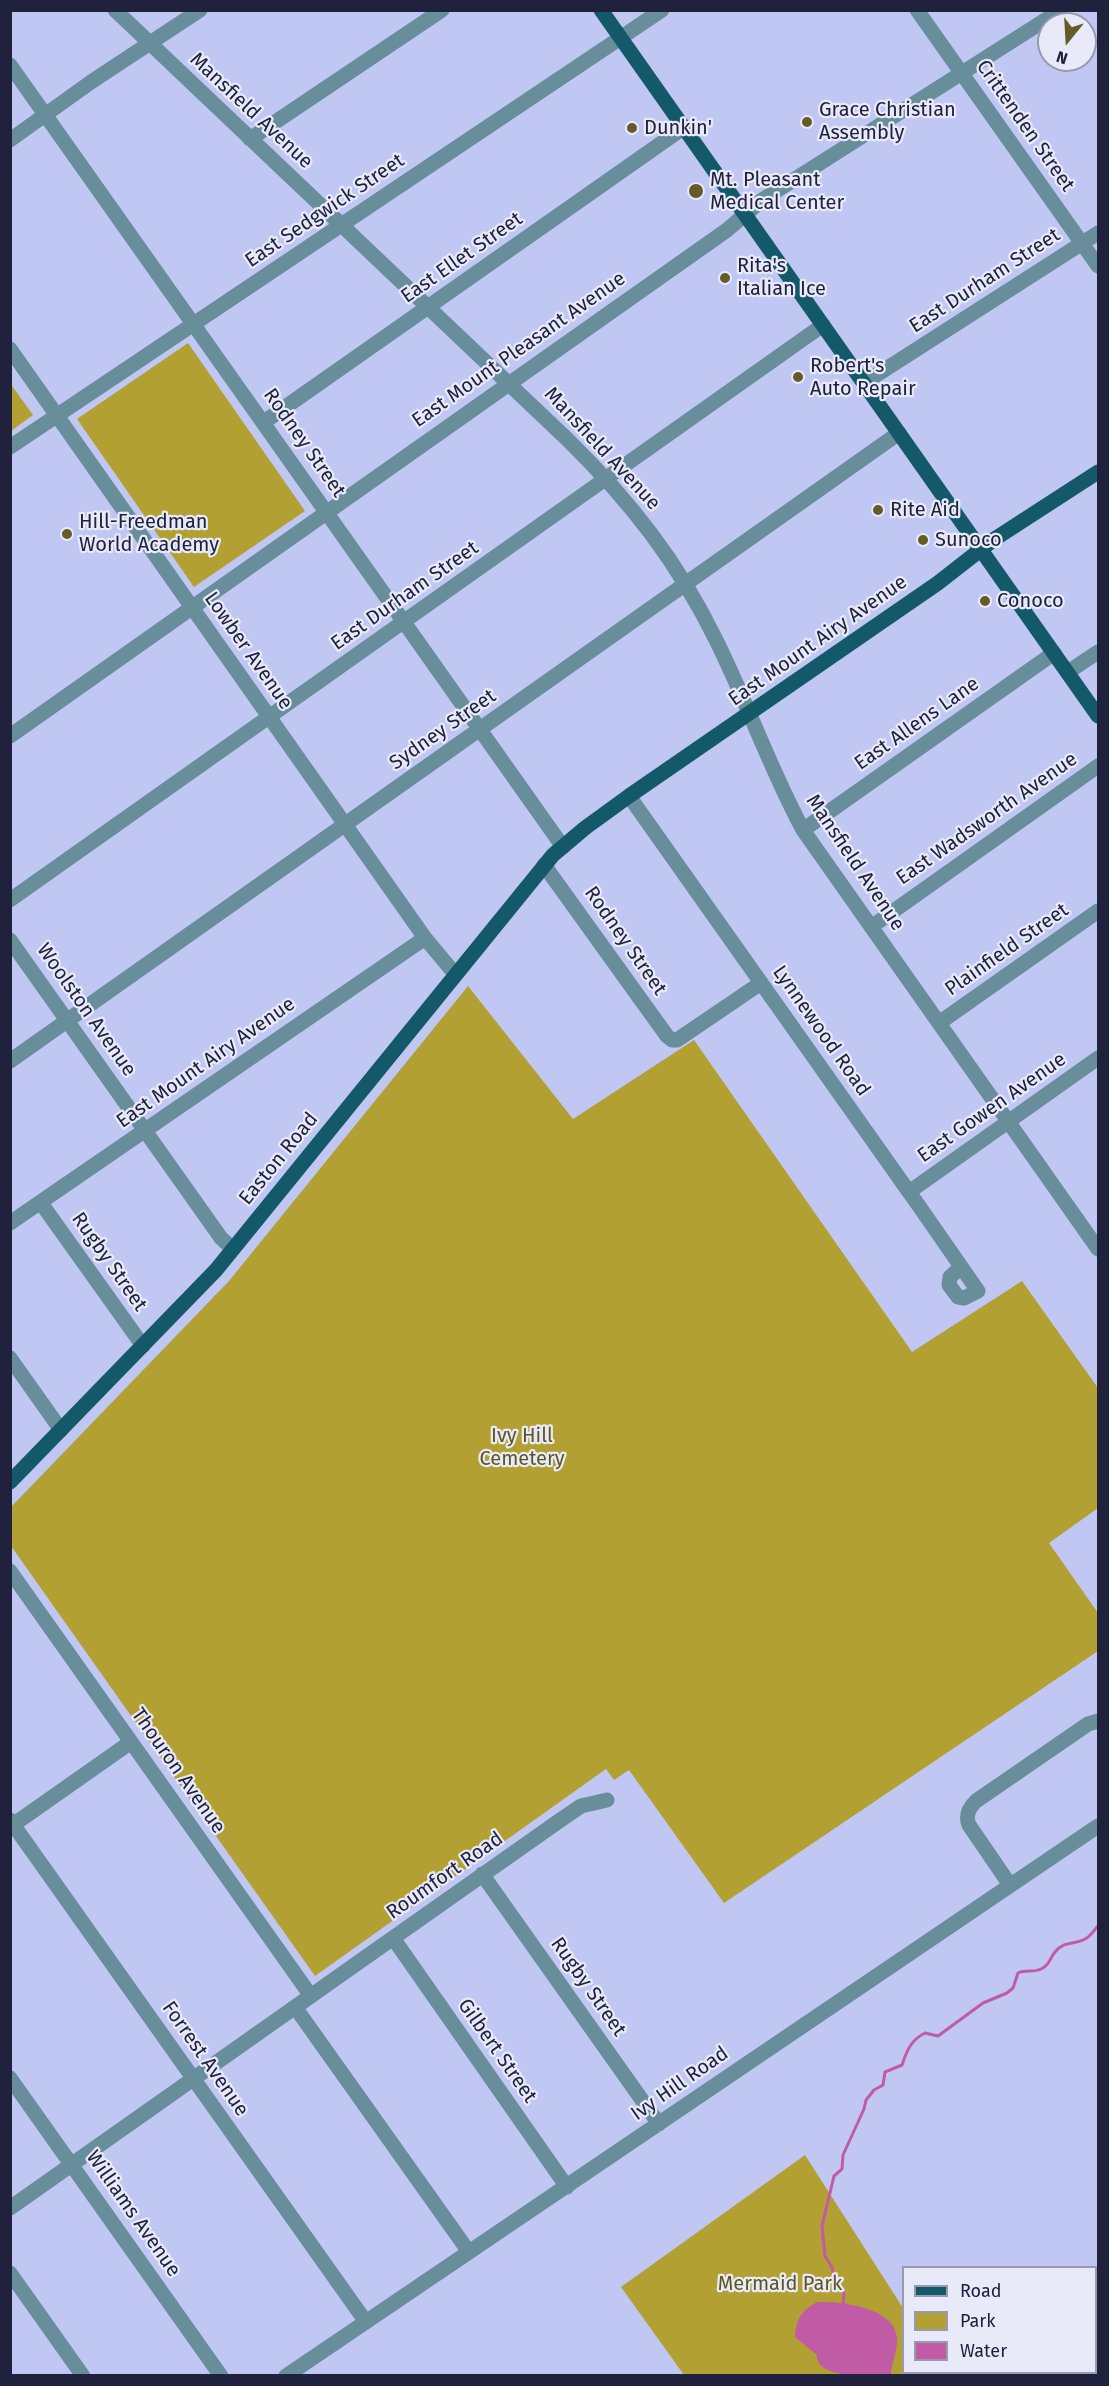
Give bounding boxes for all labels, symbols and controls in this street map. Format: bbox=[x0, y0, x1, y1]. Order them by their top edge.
north arrow bbox=[1037, 12, 1097, 72]
text: N bbox=[1054, 47, 1070, 68]
street label: Mansfield Avenue bbox=[185, 48, 317, 174]
street label: Crittenden Street bbox=[971, 56, 1079, 196]
place label: Grace Christian Assembly bbox=[819, 98, 956, 145]
marker: Grace Christian Assembly bbox=[800, 115, 814, 129]
place label: Dunkin' bbox=[644, 116, 712, 140]
marker: Dunkin' bbox=[625, 121, 639, 135]
street label: East Sedgwick Street bbox=[241, 149, 409, 273]
place label: Mt. Pleasant Medical Center bbox=[710, 168, 844, 215]
marker: Mt. Pleasant Medical Center bbox=[687, 182, 705, 200]
street label: East Ellet Street bbox=[397, 207, 527, 309]
street label: East Durham Street bbox=[905, 223, 1065, 339]
place label: Rita's Italian Ice bbox=[737, 254, 826, 301]
street label: East Mount Pleasant Avenue bbox=[408, 267, 630, 433]
marker: Rita's Italian Ice bbox=[718, 271, 732, 285]
place label: Robert's Auto Repair bbox=[810, 354, 916, 401]
marker: Robert's Auto Repair bbox=[791, 370, 805, 384]
street label: Mansfield Avenue bbox=[539, 383, 665, 515]
street label: Rodney Street bbox=[258, 384, 350, 502]
place label: Rite Aid bbox=[890, 498, 960, 522]
marker: Rite Aid bbox=[871, 503, 885, 517]
place label: Hill-Freedman World Academy bbox=[79, 510, 219, 557]
marker: Hill-Freedman World Academy bbox=[60, 527, 74, 541]
place label: Sunoco bbox=[935, 528, 1002, 552]
marker: Sunoco bbox=[916, 533, 930, 547]
street label: East Durham Street bbox=[327, 536, 483, 656]
street label: East Mount Airy Avenue bbox=[724, 570, 912, 712]
street label: Lowber Avenue bbox=[199, 588, 297, 714]
place label: Conoco bbox=[997, 589, 1064, 613]
marker: Conoco bbox=[978, 594, 992, 608]
street label: East Allens Lane bbox=[850, 672, 984, 776]
street label: Sydney Street bbox=[385, 685, 501, 775]
street label: East Wadsworth Avenue bbox=[892, 747, 1082, 891]
street label: Mansfield Avenue bbox=[801, 790, 909, 936]
street label: Rodney Street bbox=[579, 882, 671, 1000]
street label: Plainfield Street bbox=[941, 899, 1073, 1001]
street label: Woolston Avenue bbox=[31, 939, 141, 1081]
street label: Lynnewood Road bbox=[767, 961, 875, 1101]
street label: East Mount Airy Avenue bbox=[112, 992, 300, 1134]
street label: East Gowen Avenue bbox=[913, 1048, 1071, 1168]
street label: Easton Road bbox=[234, 1108, 324, 1210]
street label: Rugby Street bbox=[66, 1208, 152, 1316]
park label: Ivy Hill Cemetery bbox=[479, 1424, 565, 1471]
street label: Thouron Avenue bbox=[126, 1704, 230, 1838]
street label: Roumfort Road bbox=[382, 1827, 508, 1925]
street label: Rugby Street bbox=[545, 1933, 631, 2041]
street label: Gilbert Street bbox=[452, 1994, 542, 2108]
street label: Forrest Avenue bbox=[157, 1997, 253, 2121]
street label: Ivy Hill Road bbox=[627, 2042, 733, 2126]
street label: Williams Avenue bbox=[81, 2146, 185, 2282]
legend bbox=[902, 2266, 1097, 2374]
park label: Mermaid Park bbox=[718, 2272, 842, 2296]
text: Road bbox=[960, 2280, 1002, 2302]
text: Park bbox=[960, 2310, 995, 2332]
text: Water bbox=[960, 2340, 1007, 2362]

